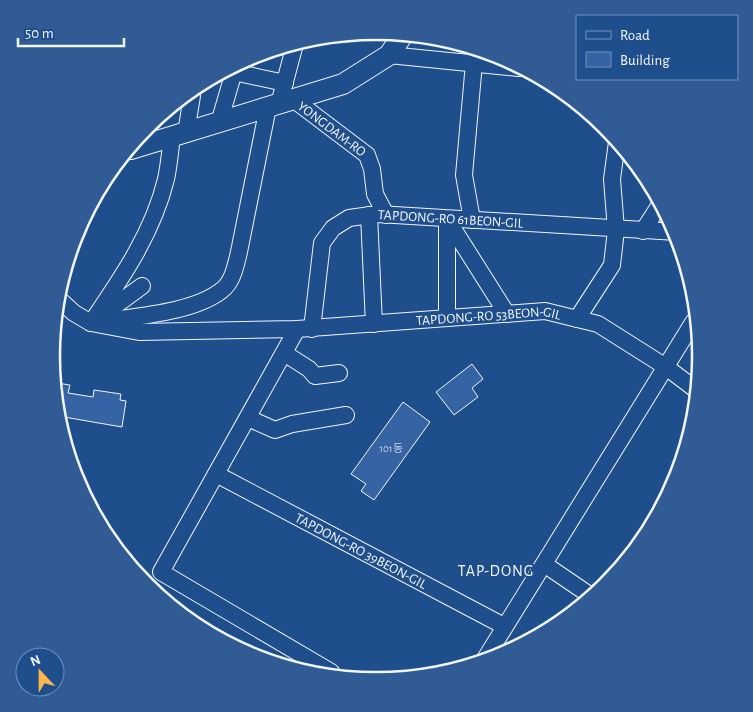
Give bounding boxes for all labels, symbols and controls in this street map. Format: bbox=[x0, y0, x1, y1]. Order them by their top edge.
scale bar bbox=[18, 15, 124, 47]
legend bbox=[576, 15, 738, 80]
text: 50 m bbox=[25, 26, 54, 41]
text: Road bbox=[620, 28, 650, 43]
text: Building bbox=[620, 53, 670, 68]
street label: YONGDAM-RO bbox=[295, 99, 368, 160]
street label: TAPDONG-RO 61BEON-GIL bbox=[377, 208, 524, 231]
street label: TAPDONG-RO 53BEON-GIL bbox=[415, 305, 563, 328]
house number: 101동 bbox=[379, 443, 403, 454]
street label: TAPDONG-RO 39BEON-GIL bbox=[292, 511, 429, 592]
district label: TAP-DONG bbox=[458, 563, 534, 579]
north arrow bbox=[15, 647, 65, 697]
text: N bbox=[28, 653, 43, 669]

